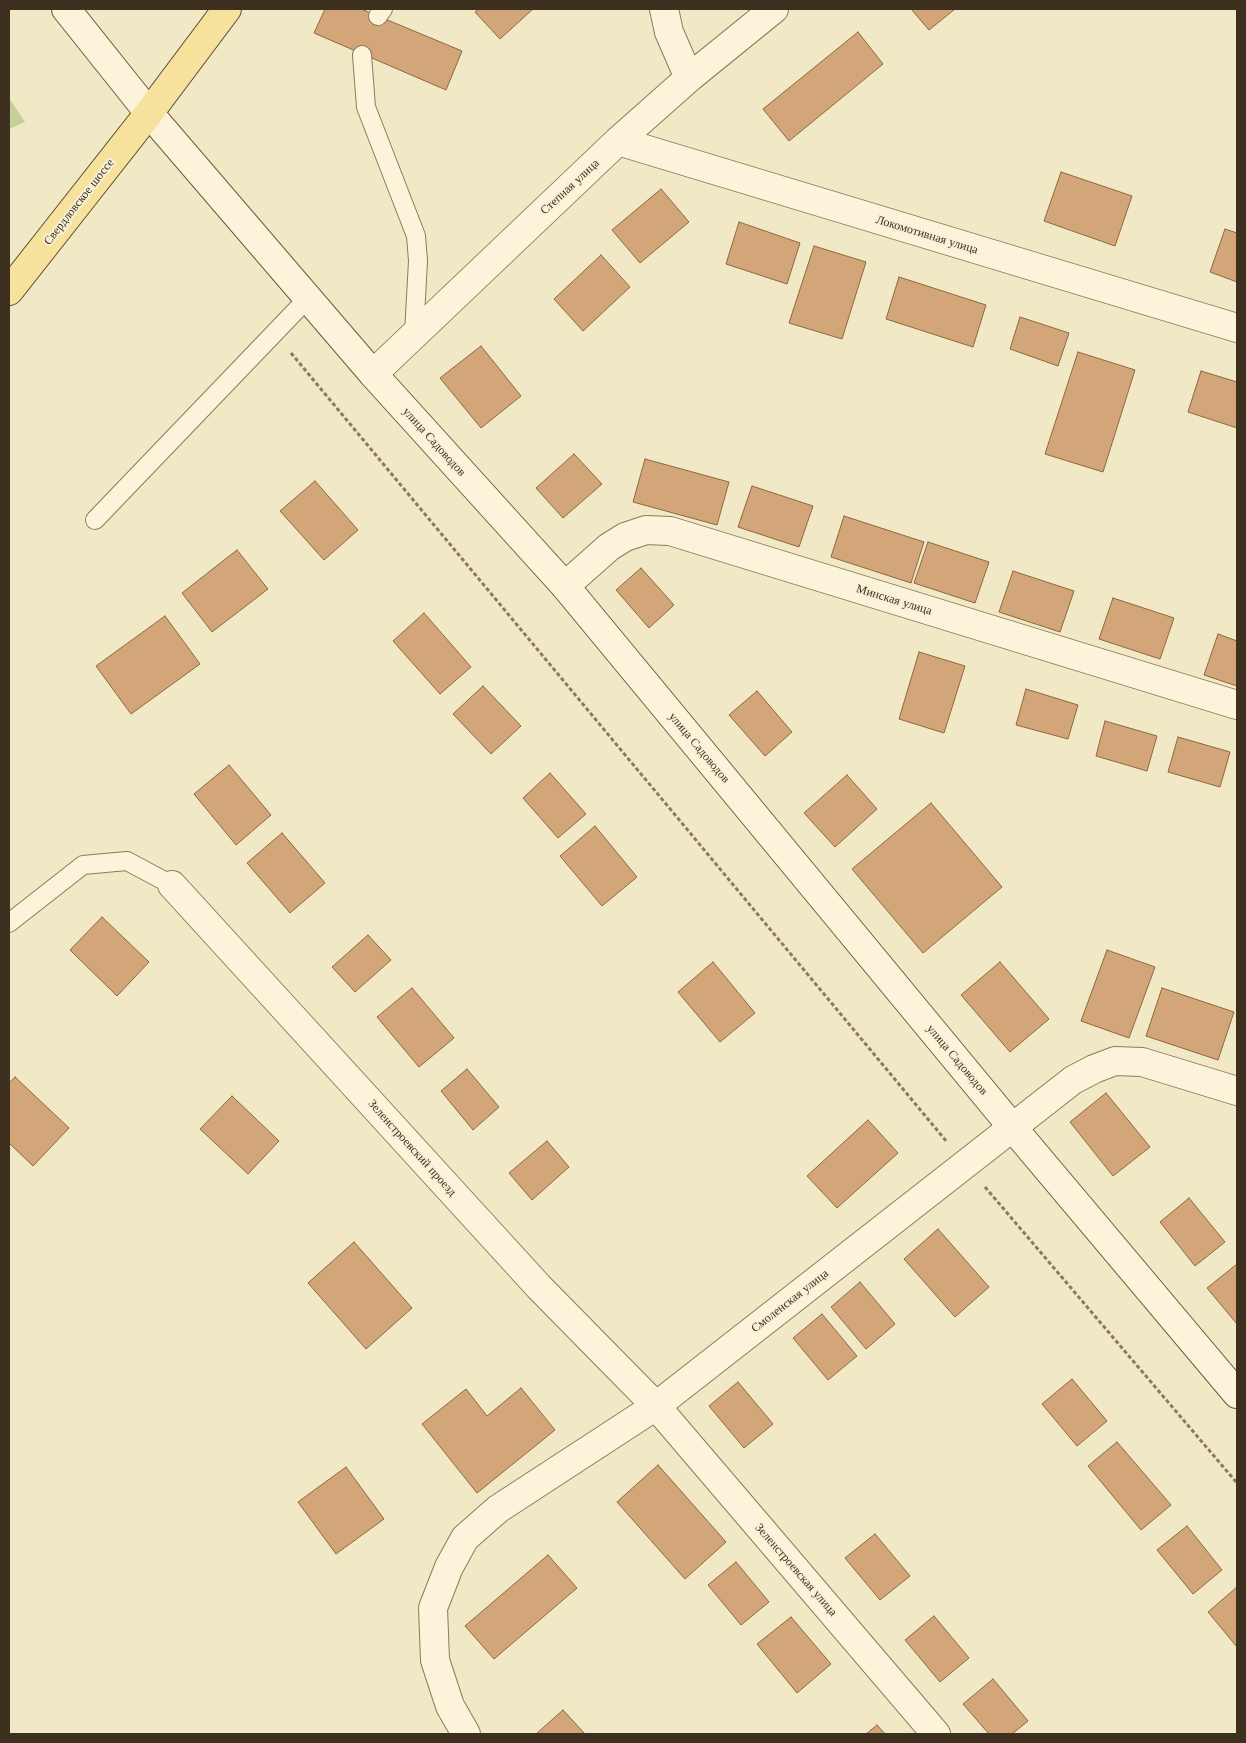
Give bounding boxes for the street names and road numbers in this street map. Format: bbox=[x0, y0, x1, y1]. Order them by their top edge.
street label: Свердловское шоссе bbox=[41, 156, 117, 248]
street label: Степная улица bbox=[538, 156, 602, 218]
street label: Локомотивная улица bbox=[874, 213, 980, 257]
street label: улица Садоводов bbox=[399, 405, 469, 479]
street label: Минская улица bbox=[854, 582, 934, 618]
street label: улица Садоводов bbox=[665, 710, 733, 786]
street label: улица Садоводов bbox=[923, 1022, 991, 1098]
street label: Зеленстроевский проезд bbox=[365, 1097, 459, 1199]
street label: Смоленская улица bbox=[749, 1266, 831, 1336]
street label: Зеленстроевская улица bbox=[752, 1521, 840, 1619]

